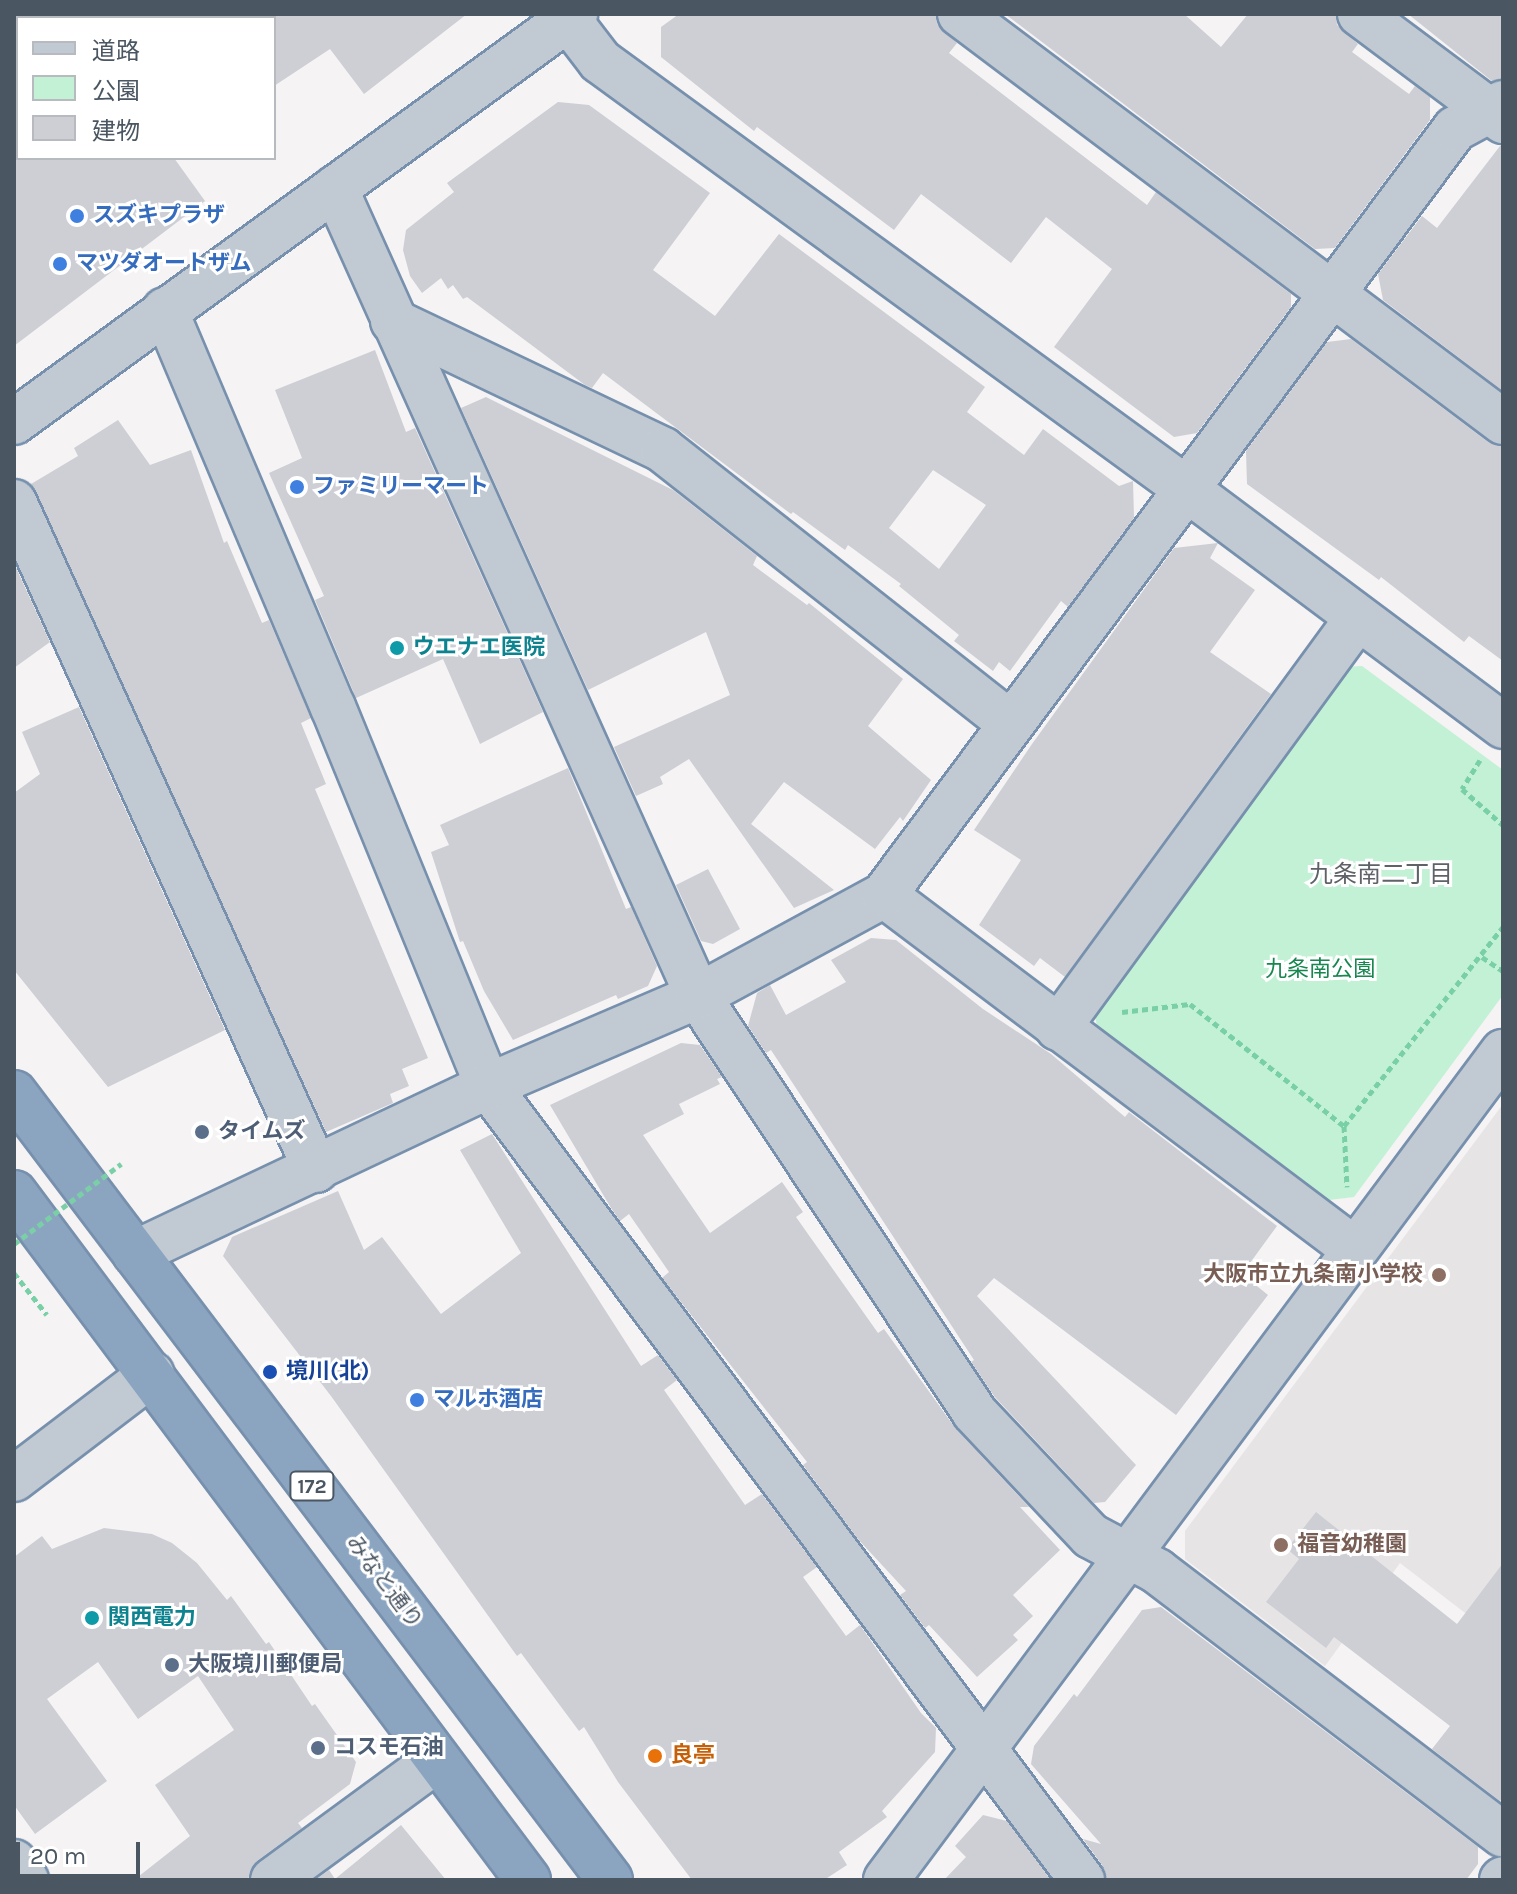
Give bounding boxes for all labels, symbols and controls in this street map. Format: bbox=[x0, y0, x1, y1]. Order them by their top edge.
legend bbox=[16, 16, 276, 160]
text: 道路 bbox=[92, 37, 140, 65]
text: 公園 bbox=[92, 77, 140, 105]
text: 建物 bbox=[92, 117, 140, 145]
place label: スズキプラザ bbox=[93, 203, 225, 229]
marker: スズキプラザ bbox=[68, 207, 86, 225]
place label: マツダオートザム bbox=[76, 251, 252, 277]
marker: マツダオートザム bbox=[51, 255, 69, 273]
place label: ファミリーマート bbox=[313, 474, 489, 500]
marker: ファミリーマート bbox=[288, 478, 306, 496]
place label: ウエナエ医院 bbox=[413, 635, 545, 661]
marker: ウエナエ医院 bbox=[388, 639, 406, 657]
district label: 九条南二丁目 bbox=[1309, 861, 1453, 889]
park label: 九条南公園 bbox=[1265, 957, 1375, 983]
place label: タイムズ bbox=[218, 1119, 306, 1145]
marker: タイムズ bbox=[193, 1123, 211, 1141]
place label: 大阪市立九条南小学校 bbox=[1203, 1262, 1423, 1288]
marker: 大阪市立九条南小学校 bbox=[1430, 1266, 1448, 1284]
place label: 境川(北) bbox=[286, 1359, 370, 1385]
marker: 境川(北) bbox=[261, 1363, 279, 1381]
place label: マルホ酒店 bbox=[433, 1387, 543, 1413]
marker: マルホ酒店 bbox=[408, 1391, 426, 1409]
road number: 172 bbox=[288, 1470, 336, 1502]
street label: みなと通り bbox=[340, 1530, 428, 1634]
place label: 福音幼稚園 bbox=[1297, 1532, 1407, 1558]
marker: 福音幼稚園 bbox=[1272, 1536, 1290, 1554]
place label: 関西電力 bbox=[108, 1605, 196, 1631]
marker: 関西電力 bbox=[83, 1609, 101, 1627]
place label: 大阪境川郵便局 bbox=[188, 1652, 342, 1678]
marker: 大阪境川郵便局 bbox=[163, 1656, 181, 1674]
place label: コスモ石油 bbox=[334, 1735, 444, 1761]
marker: コスモ石油 bbox=[309, 1739, 327, 1757]
place label: 良亭 bbox=[671, 1743, 715, 1769]
marker: 良亭 bbox=[646, 1747, 664, 1765]
scale bar bbox=[20, 1826, 144, 1876]
text: 20 m bbox=[30, 1842, 86, 1870]

